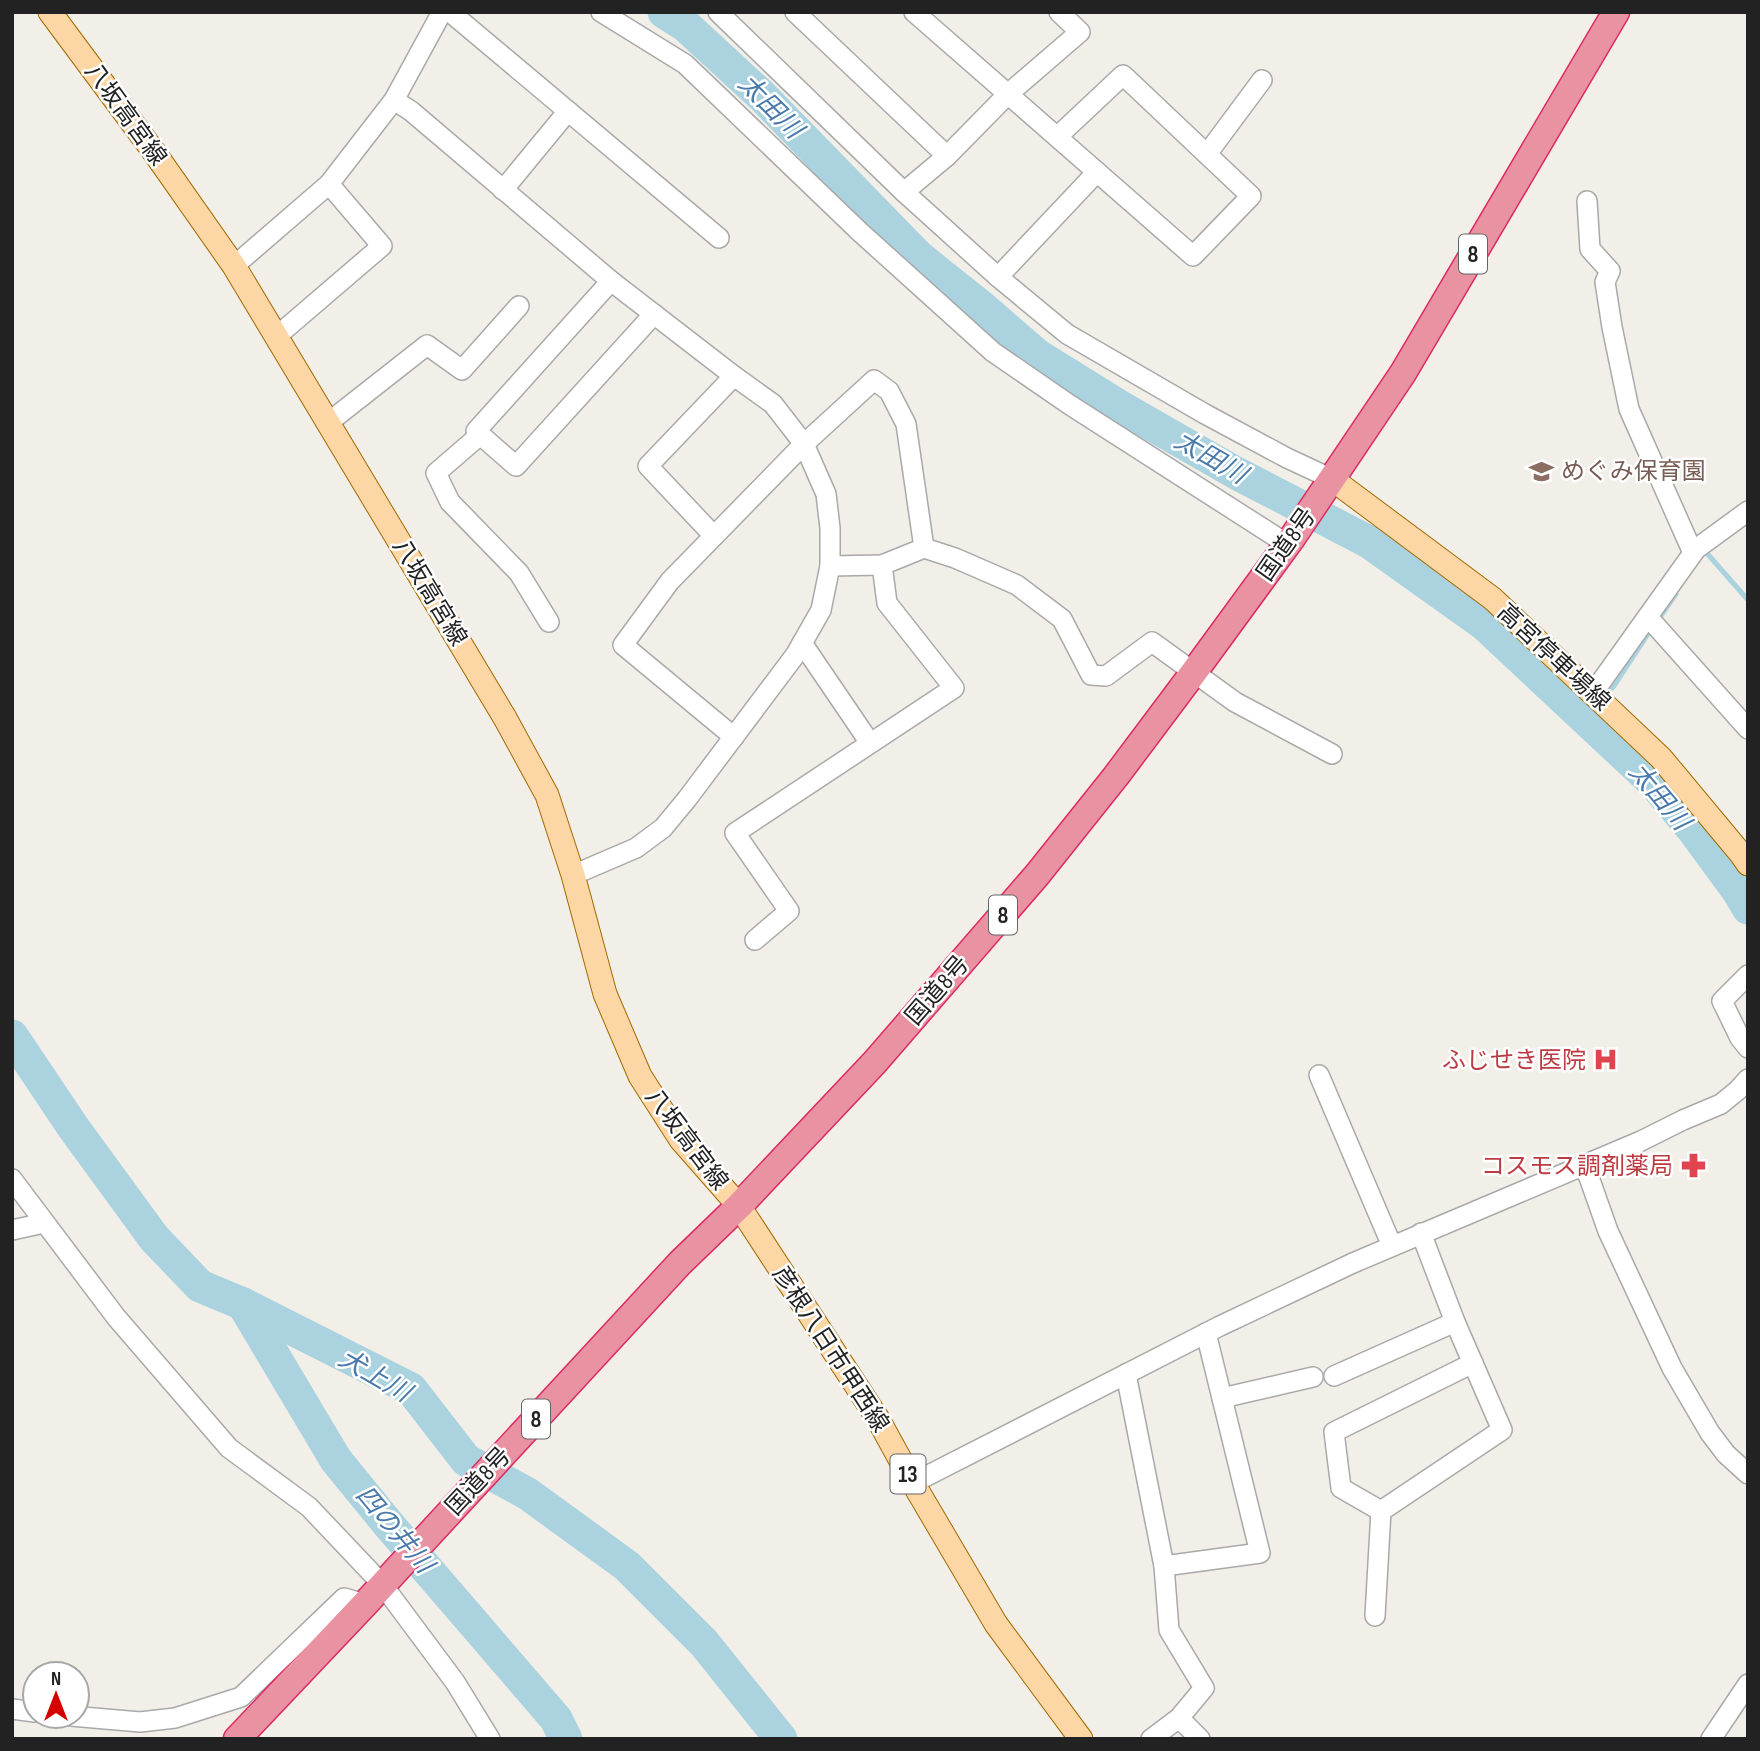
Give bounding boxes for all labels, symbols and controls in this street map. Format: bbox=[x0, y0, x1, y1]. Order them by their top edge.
street label: 八坂高宮線 bbox=[79, 57, 173, 171]
water label: 太田川 bbox=[731, 69, 811, 148]
road number: 8 bbox=[1459, 234, 1487, 274]
water label: 太田川 bbox=[1169, 425, 1254, 493]
school or university icon: めぐみ保育園 bbox=[1527, 457, 1555, 485]
place label: めぐみ保育園 bbox=[1561, 457, 1706, 486]
street label: 国道8号 bbox=[1251, 502, 1322, 586]
street label: 八坂高宮線 bbox=[386, 533, 473, 651]
street label: 高宮停車場線 bbox=[1491, 598, 1616, 717]
water label: 太田川 bbox=[1622, 757, 1698, 839]
road number: 8 bbox=[989, 896, 1017, 934]
street label: 国道8号 bbox=[899, 950, 975, 1031]
place label: ふじせき医院 bbox=[1442, 1046, 1586, 1075]
hospital icon: ふじせき医院 bbox=[1592, 1046, 1620, 1074]
street label: 八坂高宮線 bbox=[639, 1083, 734, 1196]
place label: コスモス調剤薬局 bbox=[1481, 1152, 1673, 1181]
pharmacy icon: コスモス調剤薬局 bbox=[1679, 1152, 1707, 1180]
street label: 彦根八日市甲西線 bbox=[766, 1261, 895, 1438]
water label: 犬上川 bbox=[333, 1343, 418, 1411]
road number: 8 bbox=[522, 1400, 550, 1438]
street label: 国道8号 bbox=[440, 1441, 517, 1521]
road number: 13 bbox=[890, 1455, 926, 1494]
water label: 四の井川 bbox=[349, 1480, 441, 1582]
north arrow bbox=[21, 1660, 91, 1730]
text: N bbox=[51, 1668, 61, 1691]

